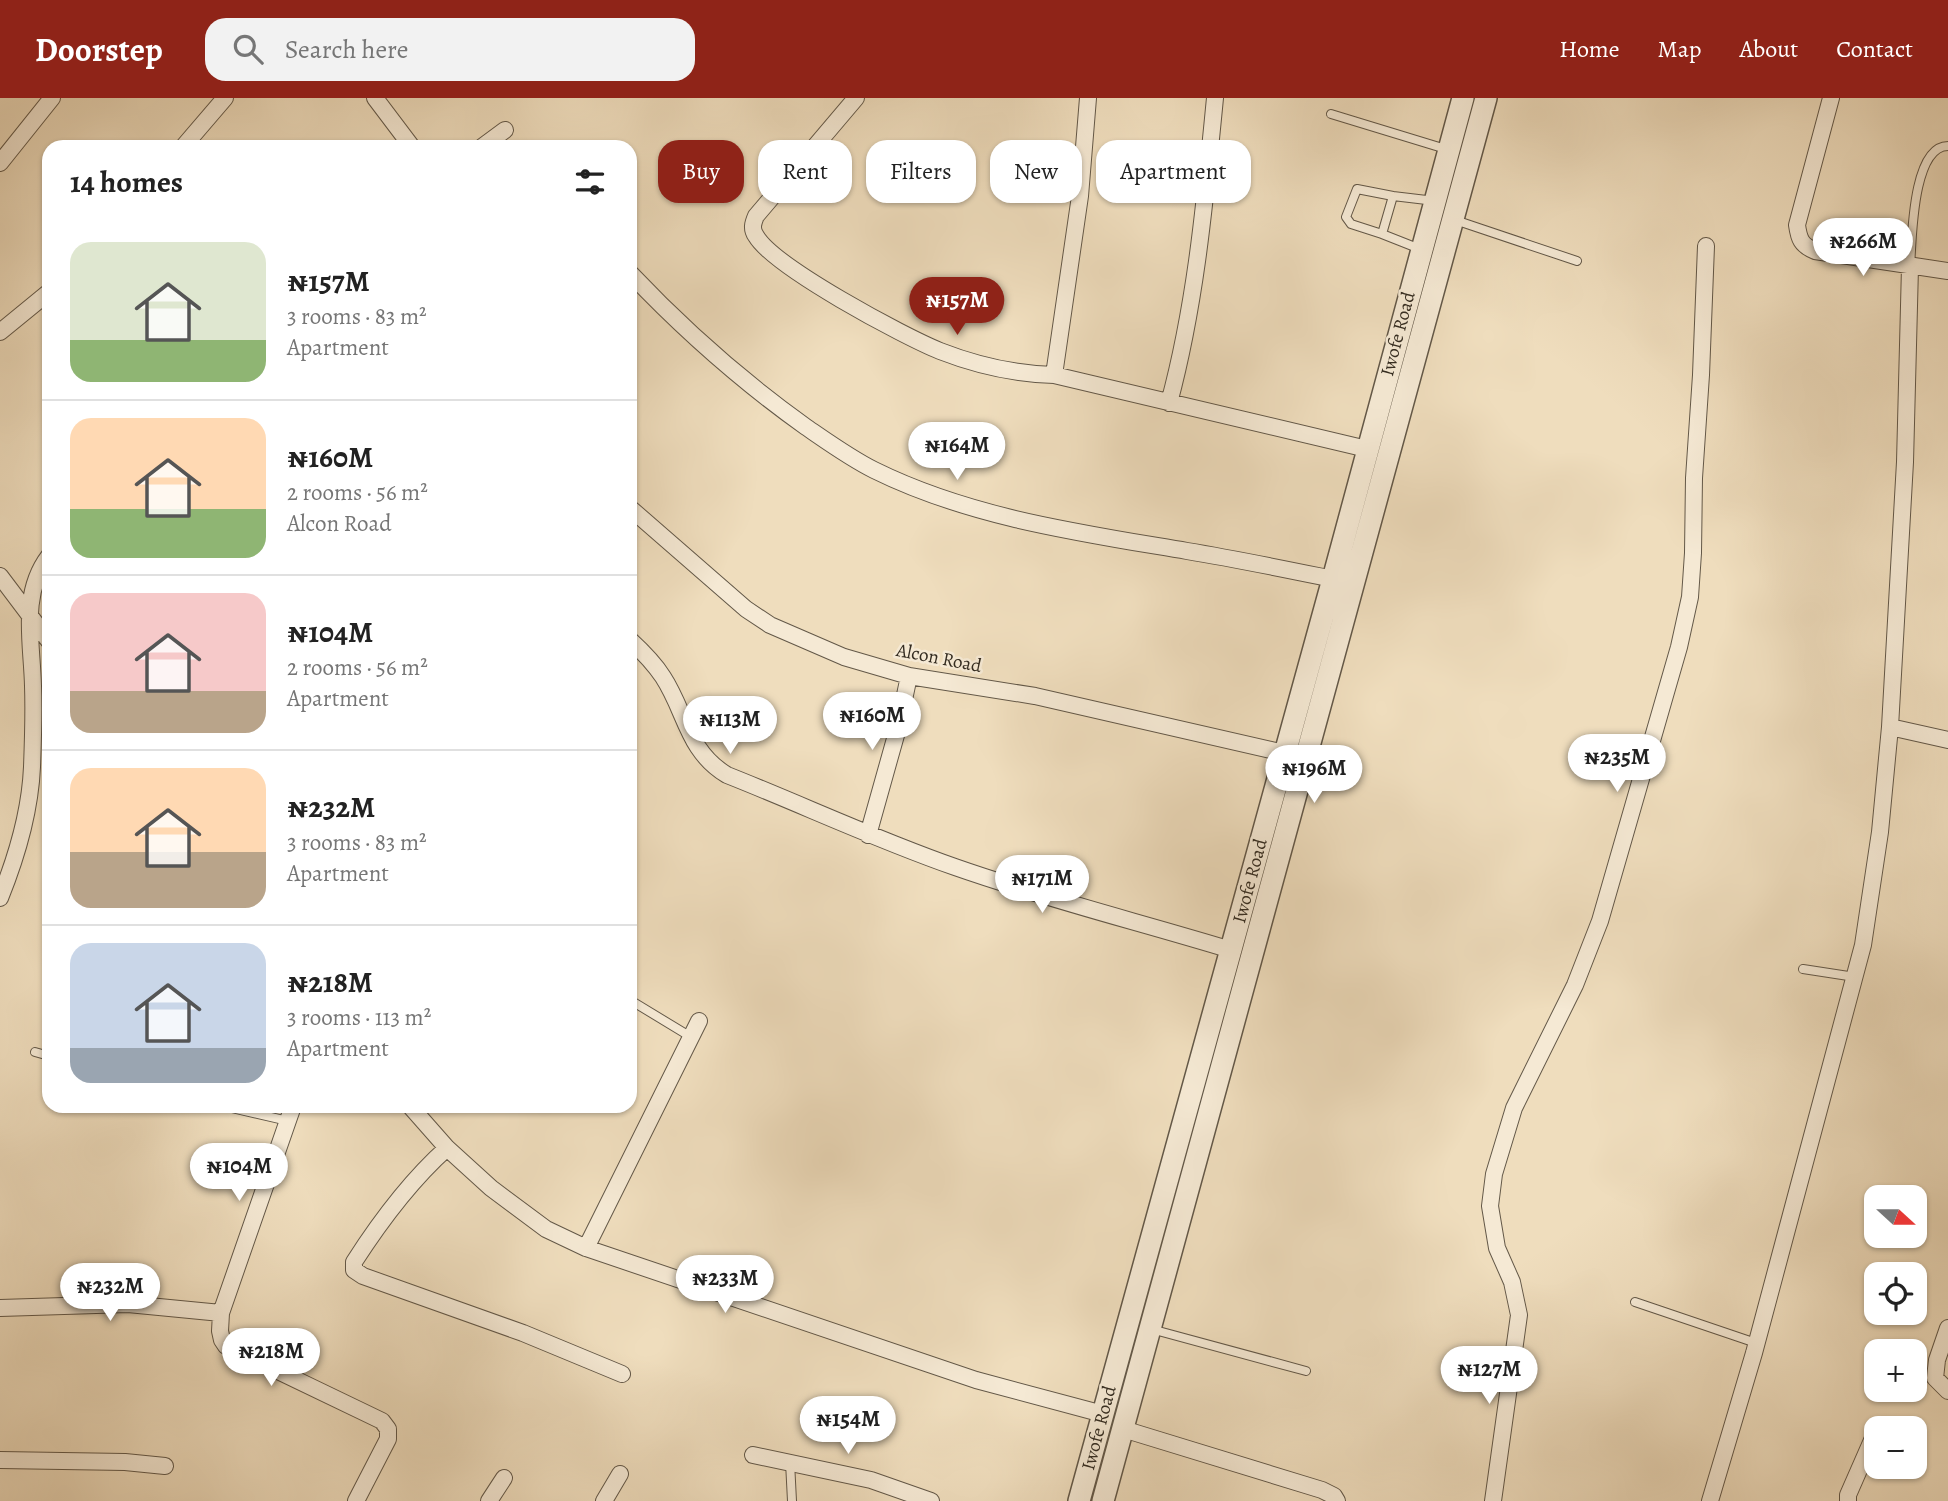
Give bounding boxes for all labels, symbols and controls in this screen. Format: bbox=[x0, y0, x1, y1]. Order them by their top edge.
search box bbox=[205, 18, 695, 81]
text: Doorstep bbox=[35, 27, 163, 72]
icon: search bbox=[229, 30, 267, 68]
text: Search here bbox=[285, 32, 408, 67]
text: Home bbox=[1559, 33, 1620, 65]
text: Map bbox=[1658, 33, 1702, 65]
text: About bbox=[1740, 33, 1798, 65]
text: Contact bbox=[1836, 33, 1913, 65]
chip: Buy bbox=[658, 140, 744, 203]
chip: Rent bbox=[758, 140, 852, 203]
chip: Filters bbox=[866, 140, 976, 203]
chip: New bbox=[990, 140, 1082, 203]
chip: Apartment bbox=[1096, 140, 1251, 203]
text: 14 homes bbox=[70, 162, 183, 202]
icon: filters bbox=[571, 163, 609, 201]
pin: ₦266M bbox=[1814, 218, 1912, 278]
text: ₦266M bbox=[1829, 225, 1897, 256]
text: ₦157M bbox=[287, 261, 370, 301]
icon: home bbox=[126, 270, 210, 354]
pin: ₦157M bbox=[908, 278, 1006, 337]
text: ₦157M bbox=[925, 284, 989, 315]
street label: Iwofe Road bbox=[1374, 288, 1422, 379]
text: 3 rooms · 83 m² bbox=[287, 301, 427, 332]
text: Apartment bbox=[287, 332, 389, 363]
pin: ₦164M bbox=[908, 422, 1006, 482]
text: ₦164M bbox=[924, 429, 990, 460]
text: ₦160M bbox=[287, 437, 373, 477]
icon: home bbox=[126, 446, 210, 530]
text: 2 rooms · 56 m² bbox=[287, 477, 428, 508]
text: Alcon Road bbox=[287, 508, 392, 539]
text: ₦104M bbox=[287, 612, 373, 652]
icon: home bbox=[126, 621, 210, 705]
street label: Alcon Road bbox=[893, 637, 985, 679]
text: 2 rooms · 56 m² bbox=[287, 652, 428, 683]
text: Apartment bbox=[287, 683, 389, 714]
pin: ₦160M bbox=[823, 692, 921, 752]
pin: ₦113M bbox=[681, 696, 779, 756]
text: ₦160M bbox=[839, 699, 905, 730]
text: ₦113M bbox=[699, 703, 761, 734]
pin: ₦235M bbox=[1568, 734, 1666, 794]
text: ₦235M bbox=[1584, 741, 1650, 772]
pin: ₦196M bbox=[1265, 746, 1363, 805]
text: ₦196M bbox=[1281, 752, 1347, 783]
text: ₦232M bbox=[287, 787, 375, 827]
icon: home bbox=[126, 796, 210, 880]
text: 3 rooms · 83 m² bbox=[287, 827, 427, 858]
street label: Iwofe Road bbox=[1226, 835, 1274, 926]
pin: ₦171M bbox=[993, 856, 1091, 915]
text: Apartment bbox=[287, 858, 389, 889]
text: ₦171M bbox=[1011, 862, 1073, 893]
text: ₦218M bbox=[287, 962, 373, 1002]
icon: home bbox=[126, 971, 210, 1055]
text: 3 rooms · 113 m² bbox=[287, 1002, 431, 1033]
text: Apartment bbox=[287, 1033, 389, 1064]
pin: ₦104M bbox=[190, 1144, 288, 1203]
text: ₦104M bbox=[206, 1150, 272, 1181]
north arrow bbox=[1864, 1185, 1927, 1248]
map controls bbox=[1864, 1185, 1927, 1479]
pin: ₦233M bbox=[676, 1256, 774, 1315]
text: ₦233M bbox=[692, 1262, 758, 1293]
button: locate bbox=[1864, 1262, 1927, 1325]
pin: ₦232M bbox=[61, 1264, 159, 1323]
text: ₦232M bbox=[76, 1270, 144, 1301]
pin: ₦218M bbox=[222, 1328, 320, 1388]
text: ₦218M bbox=[238, 1335, 304, 1366]
button: + bbox=[1864, 1339, 1927, 1402]
pin: ₦127M bbox=[1440, 1346, 1538, 1406]
text: ₦127M bbox=[1457, 1353, 1521, 1384]
street label: Iwofe Road bbox=[1075, 1382, 1123, 1473]
pin: ₦154M bbox=[799, 1396, 897, 1456]
text: ₦154M bbox=[816, 1403, 880, 1434]
button: − bbox=[1864, 1416, 1927, 1479]

